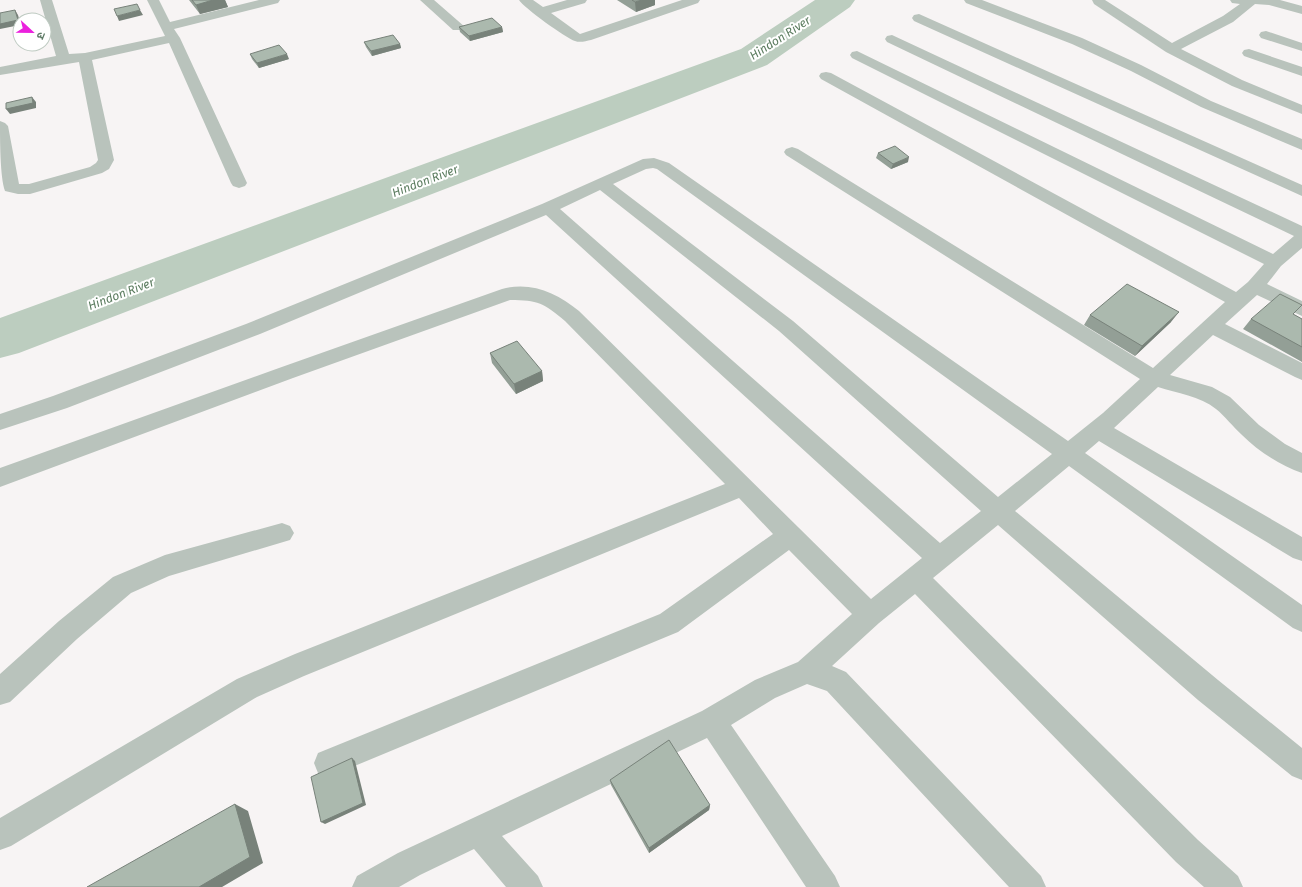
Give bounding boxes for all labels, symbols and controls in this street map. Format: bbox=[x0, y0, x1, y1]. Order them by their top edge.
north arrow bbox=[12, 12, 52, 52]
water label: Hindon River bbox=[747, 13, 813, 63]
text: उ bbox=[33, 30, 48, 41]
water label: Hindon River bbox=[390, 162, 460, 200]
water label: Hindon River bbox=[86, 275, 156, 313]

